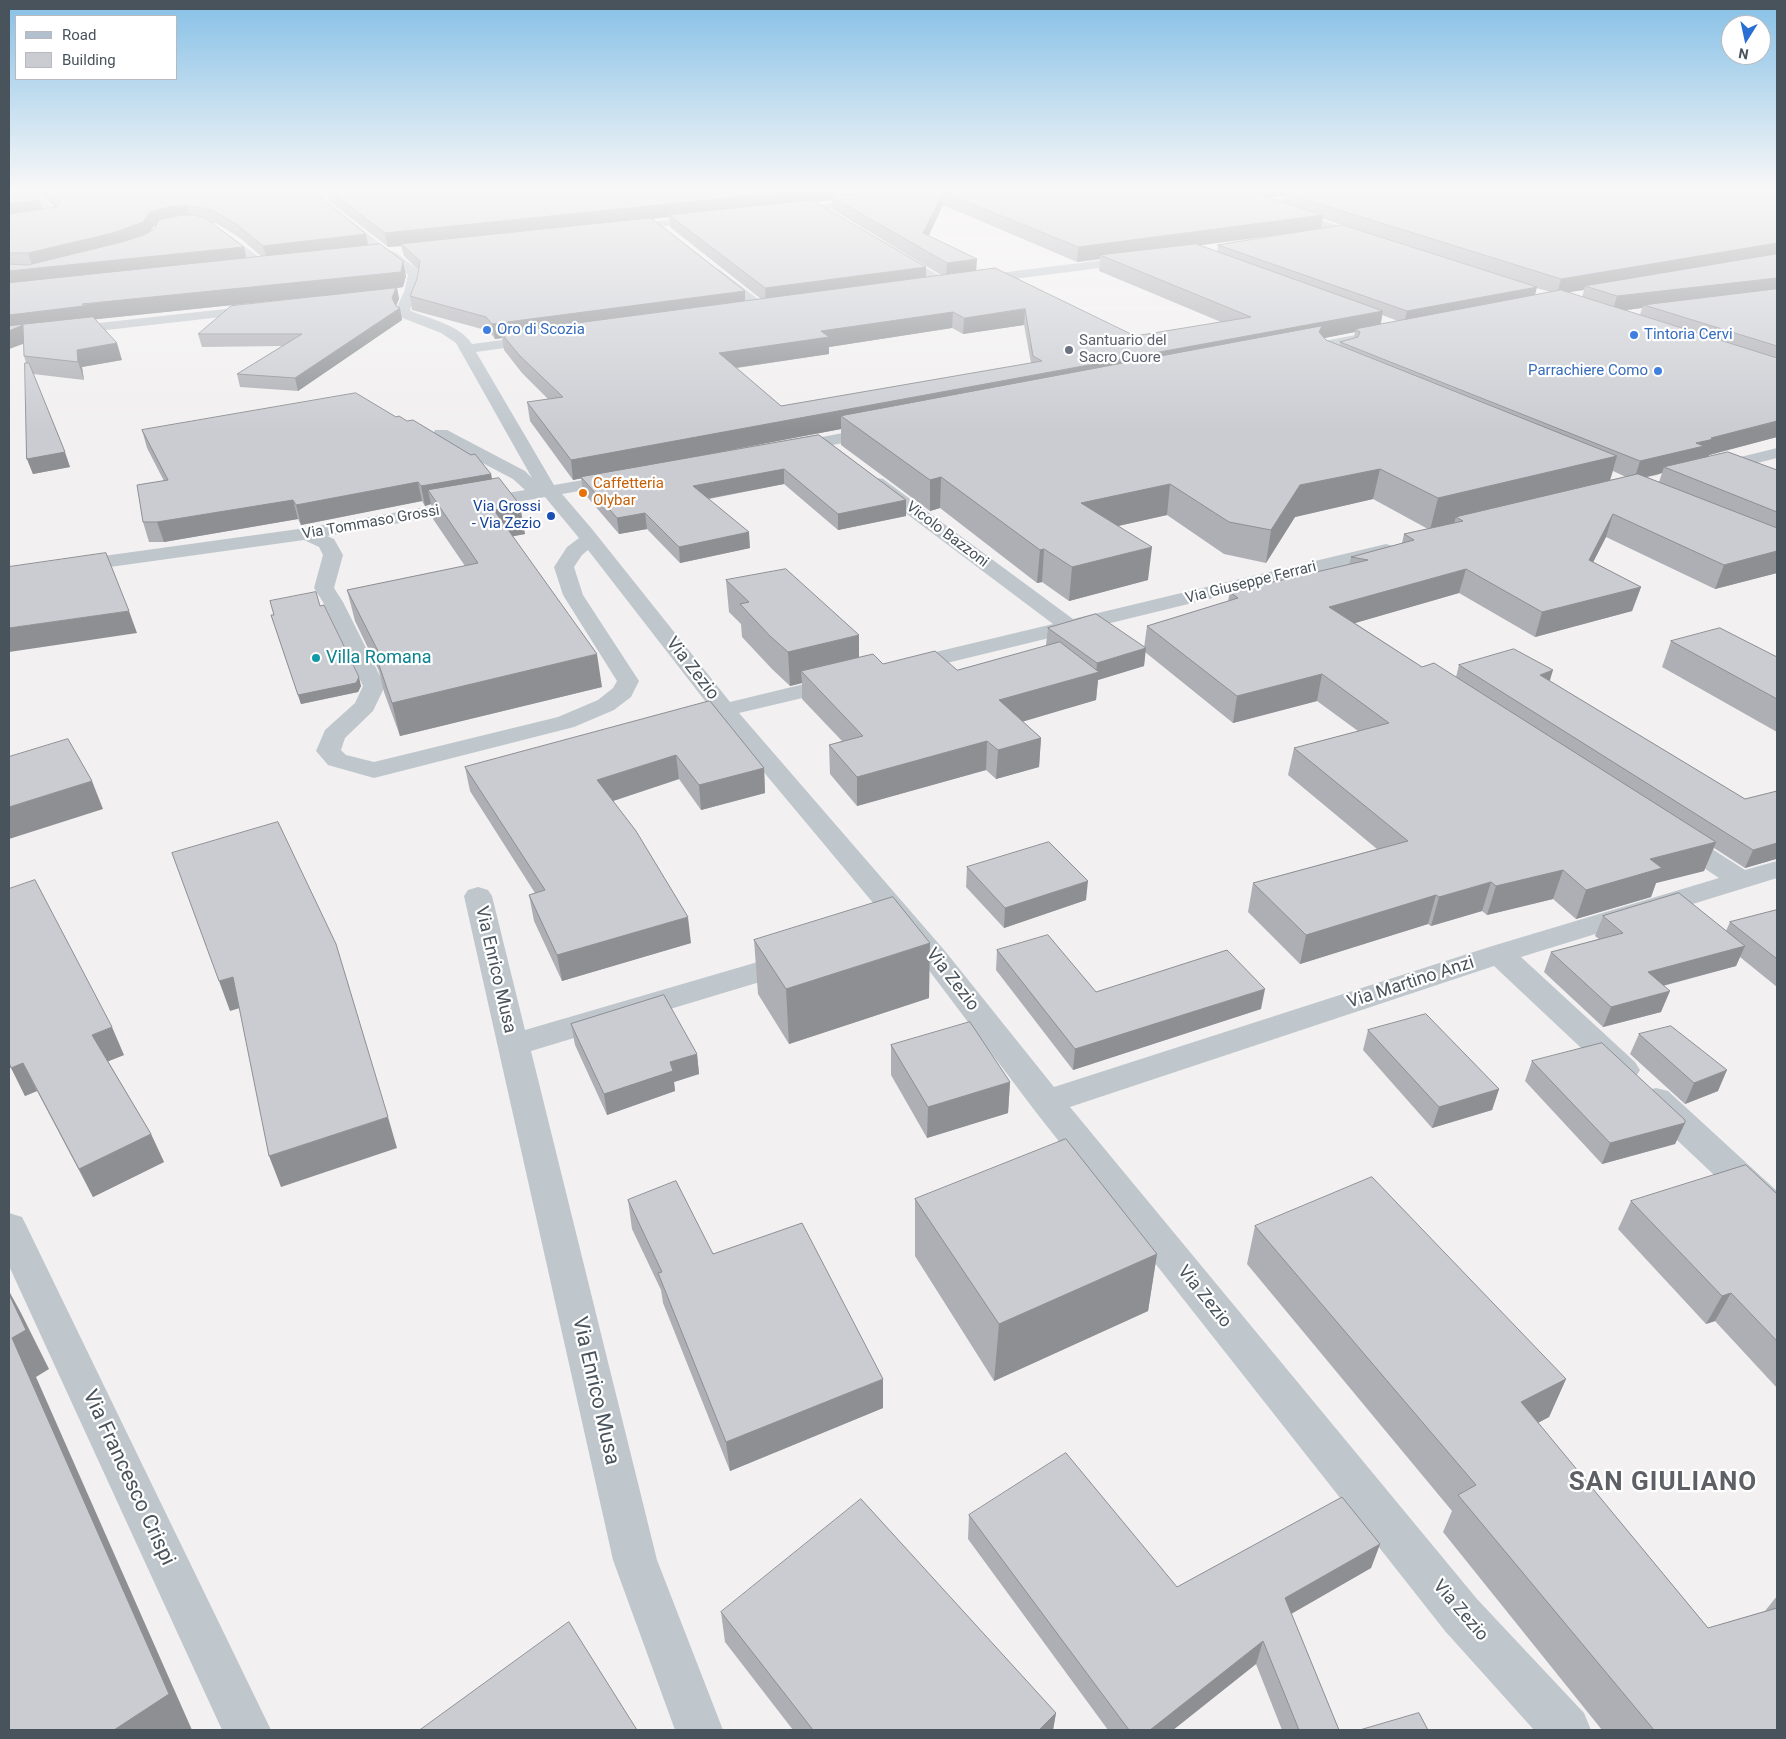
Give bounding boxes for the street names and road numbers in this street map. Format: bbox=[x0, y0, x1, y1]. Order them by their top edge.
street label: Vicolo Bazzoni bbox=[902, 498, 992, 572]
street label: Via Tommaso Grossi bbox=[301, 502, 441, 544]
street label: Via Giuseppe Ferrari bbox=[1184, 558, 1318, 608]
street label: Via Zezio bbox=[661, 633, 723, 705]
street label: Via Enrico Musa bbox=[470, 904, 520, 1036]
street label: Via Zezio bbox=[921, 944, 983, 1016]
street label: Via Martino Anzi bbox=[1345, 952, 1477, 1014]
street label: Via Zezio bbox=[1172, 1262, 1236, 1332]
street label: Via Enrico Musa bbox=[566, 1314, 624, 1468]
street label: Via Francesco Crispi bbox=[76, 1386, 180, 1570]
street label: Via Zezio bbox=[1428, 1576, 1492, 1646]

